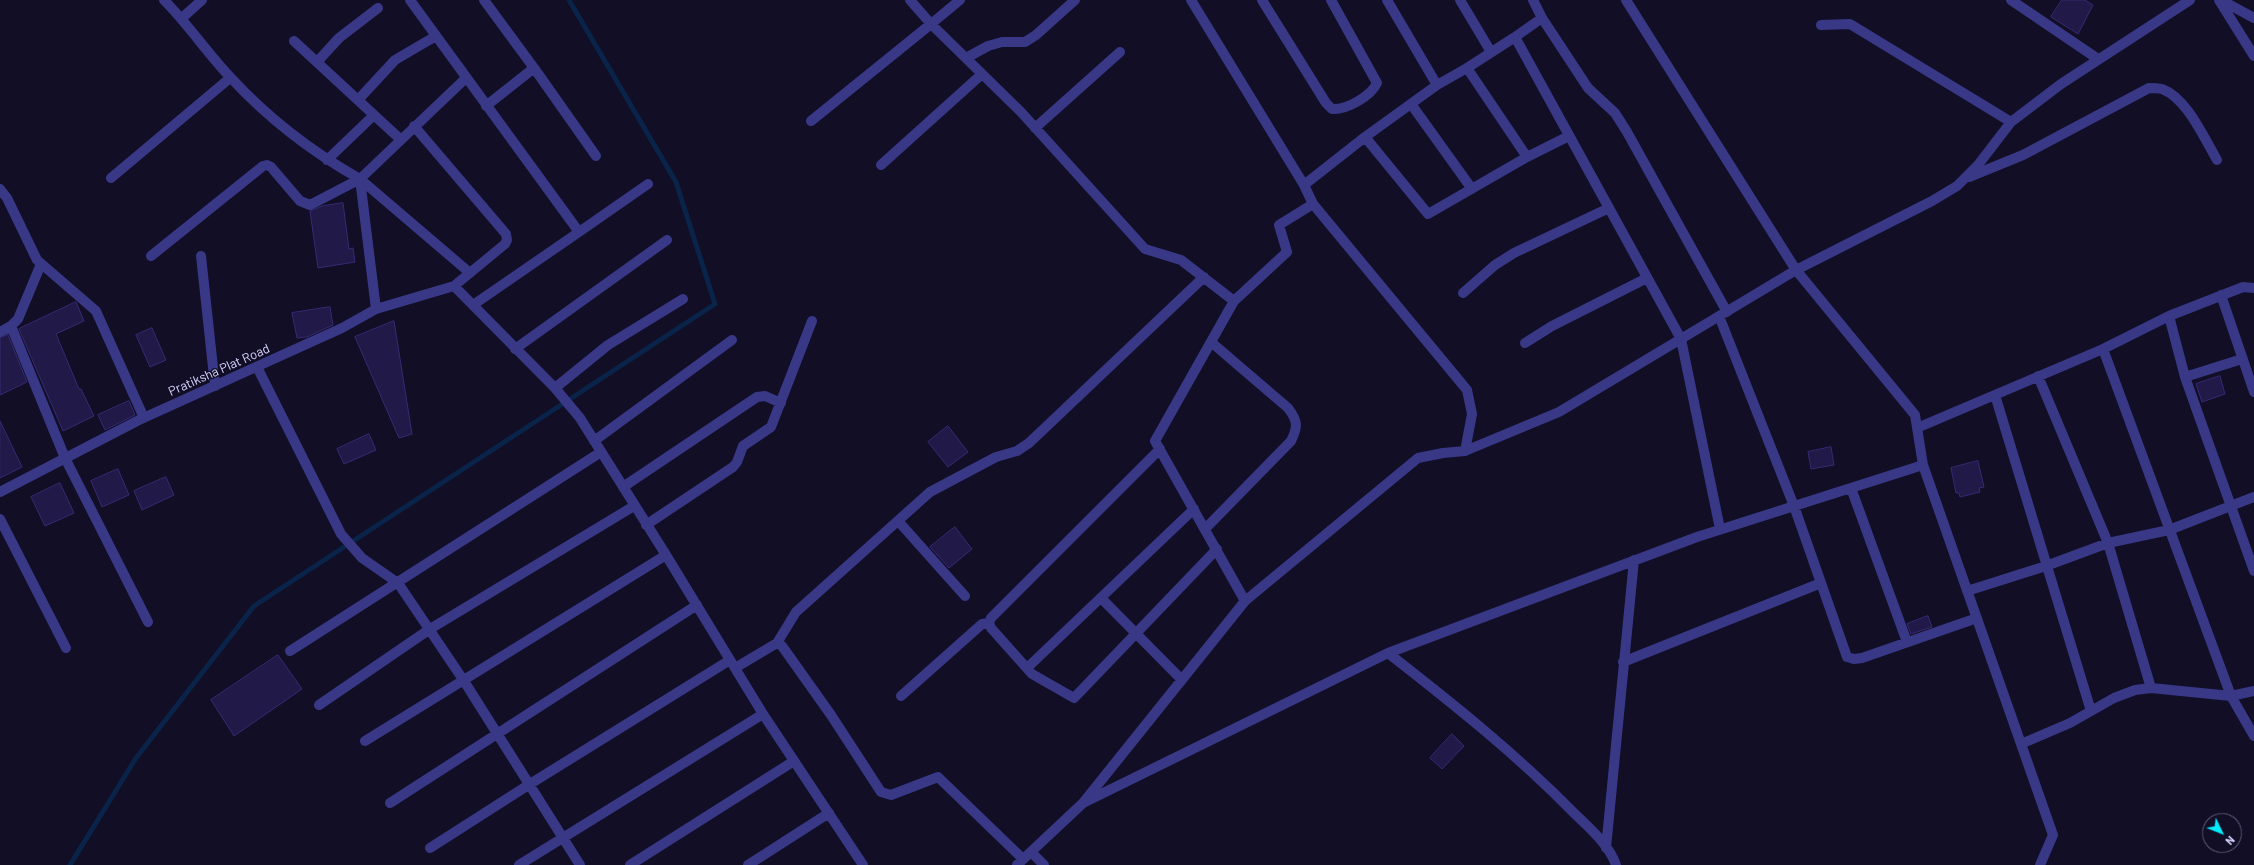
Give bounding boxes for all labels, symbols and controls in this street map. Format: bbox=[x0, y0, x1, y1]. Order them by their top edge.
street label: Pratiksha Plat Road bbox=[166, 341, 272, 399]
north arrow bbox=[2202, 813, 2242, 853]
text: N bbox=[2223, 834, 2238, 848]

